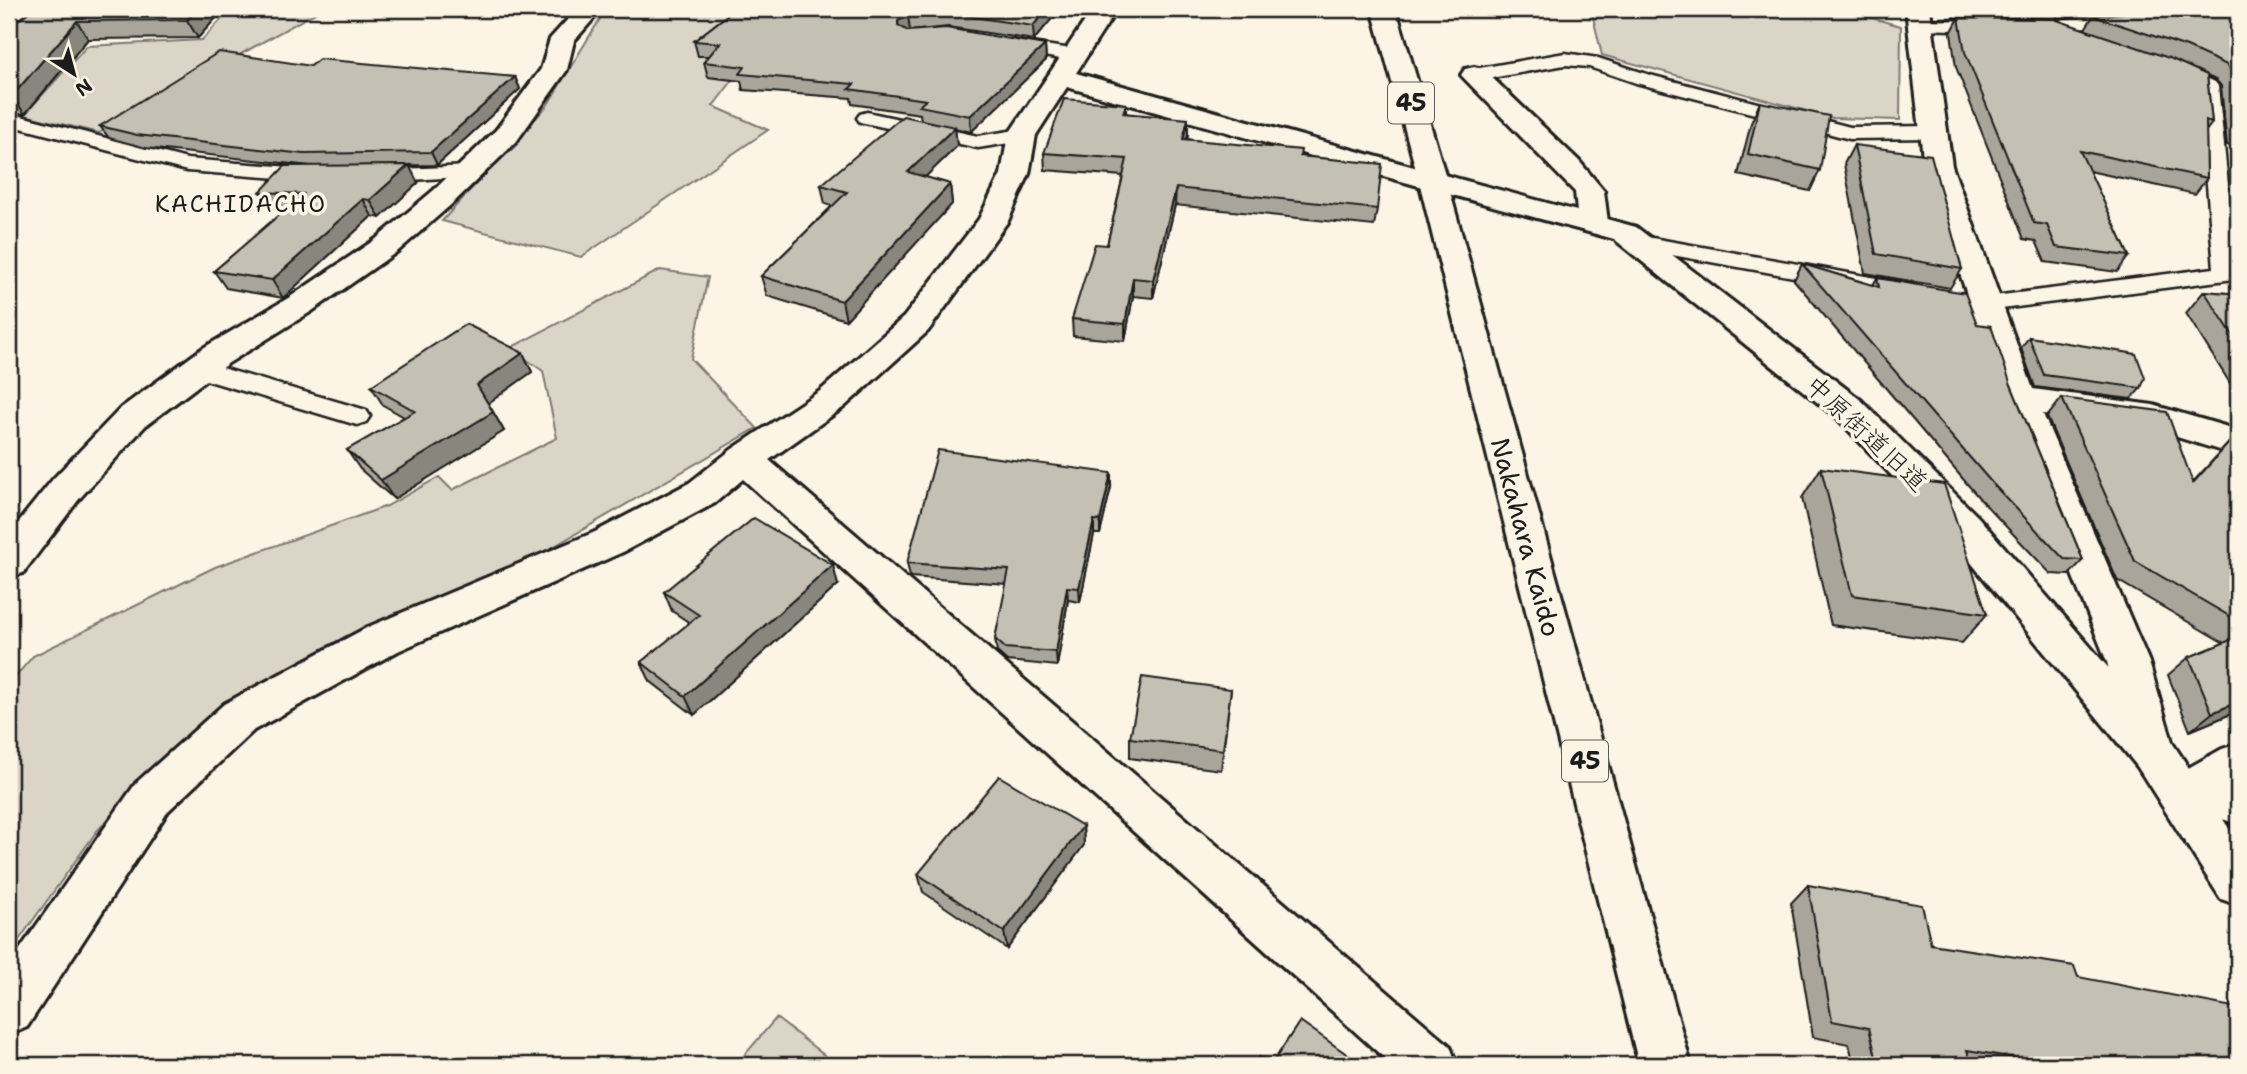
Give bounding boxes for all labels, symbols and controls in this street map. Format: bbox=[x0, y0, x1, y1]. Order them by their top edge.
north arrow bbox=[38, 38, 108, 108]
text: N bbox=[70, 73, 97, 102]
road number: 45 bbox=[1388, 82, 1434, 124]
district label: KACHIDACHO bbox=[155, 189, 327, 219]
street label: 中原街道旧道 bbox=[1798, 367, 1936, 499]
street label: Nakahara Kaido bbox=[1483, 434, 1569, 640]
road number: 45 bbox=[1562, 740, 1608, 782]

